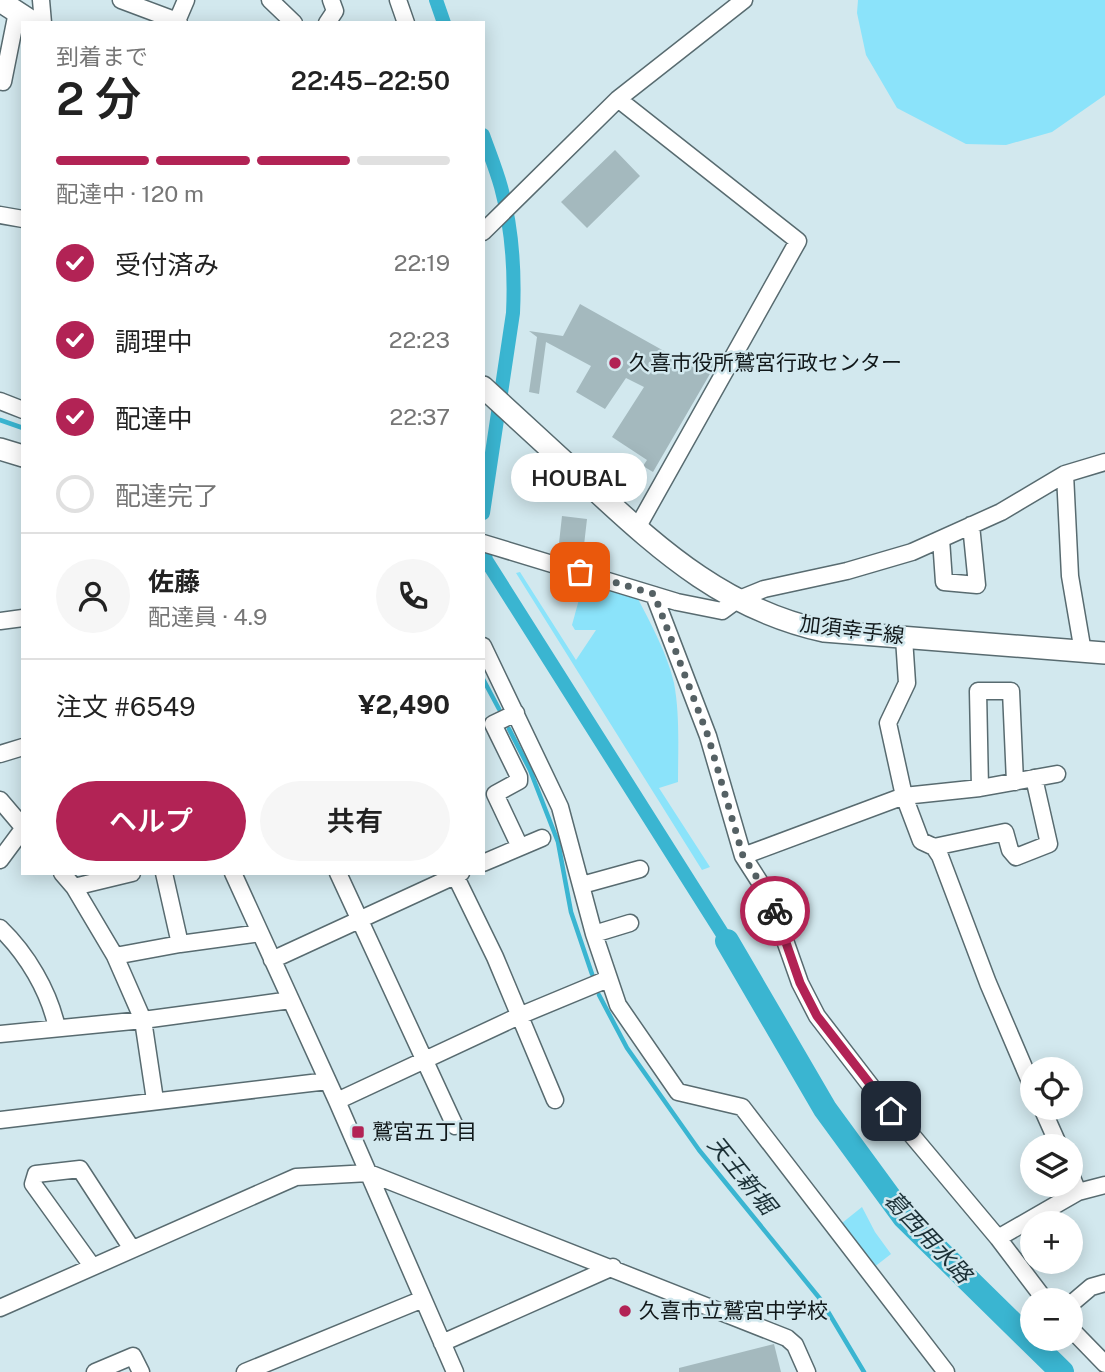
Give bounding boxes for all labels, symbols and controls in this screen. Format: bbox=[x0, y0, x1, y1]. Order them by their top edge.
text: 到着まで bbox=[56, 43, 148, 70]
text: 22:45–22:50 bbox=[291, 65, 450, 96]
text: 2 分 bbox=[56, 71, 141, 125]
text: 配達中 · 120 m bbox=[56, 180, 204, 207]
icon: check bbox=[56, 244, 94, 282]
text: 受付済み bbox=[115, 249, 219, 280]
text: 22:19 bbox=[394, 249, 450, 276]
icon: check bbox=[56, 321, 94, 359]
text: 調理中 bbox=[115, 326, 193, 357]
text: 22:23 bbox=[389, 326, 450, 353]
place label: 久喜市役所鷲宮行政センター bbox=[629, 350, 902, 375]
marker: 久喜市役所鷲宮行政センター bbox=[607, 355, 623, 371]
icon: check bbox=[56, 398, 94, 436]
text: 配達中 bbox=[115, 403, 193, 434]
text: 22:37 bbox=[390, 403, 450, 430]
callout: HOUBAL bbox=[512, 453, 648, 502]
text: HOUBAL bbox=[531, 464, 627, 491]
text: 配達完了 bbox=[115, 480, 219, 511]
pin bbox=[550, 542, 610, 602]
icon: bag bbox=[561, 553, 599, 591]
button: person bbox=[56, 559, 130, 633]
button: phone bbox=[376, 559, 450, 633]
text: 佐藤 bbox=[148, 566, 200, 597]
text: 配達員 · 4.9 bbox=[148, 603, 267, 630]
street label: 加須幸手線 bbox=[798, 611, 906, 648]
text: ¥2,490 bbox=[358, 689, 450, 720]
text: 注文 #6549 bbox=[56, 691, 195, 722]
button: ヘルプ bbox=[56, 781, 246, 861]
button: 共有 bbox=[260, 781, 450, 861]
courier bbox=[740, 876, 810, 946]
icon: bike bbox=[756, 892, 794, 930]
map controls bbox=[1020, 1057, 1083, 1351]
button: locate bbox=[1020, 1057, 1083, 1120]
pin bbox=[861, 1081, 921, 1141]
icon: home bbox=[872, 1092, 910, 1130]
place label: 鷲宮五丁目 bbox=[372, 1119, 477, 1144]
marker: 鷲宮五丁目 bbox=[350, 1124, 366, 1140]
water label: 天王新堀 bbox=[703, 1130, 784, 1221]
button: layers bbox=[1020, 1134, 1083, 1197]
water label: 葛西用水路 bbox=[879, 1185, 979, 1289]
button: + bbox=[1020, 1211, 1083, 1274]
button: − bbox=[1020, 1288, 1083, 1351]
place label: 久喜市立鷲宮中学校 bbox=[639, 1298, 828, 1323]
marker: 久喜市立鷲宮中学校 bbox=[617, 1303, 633, 1319]

